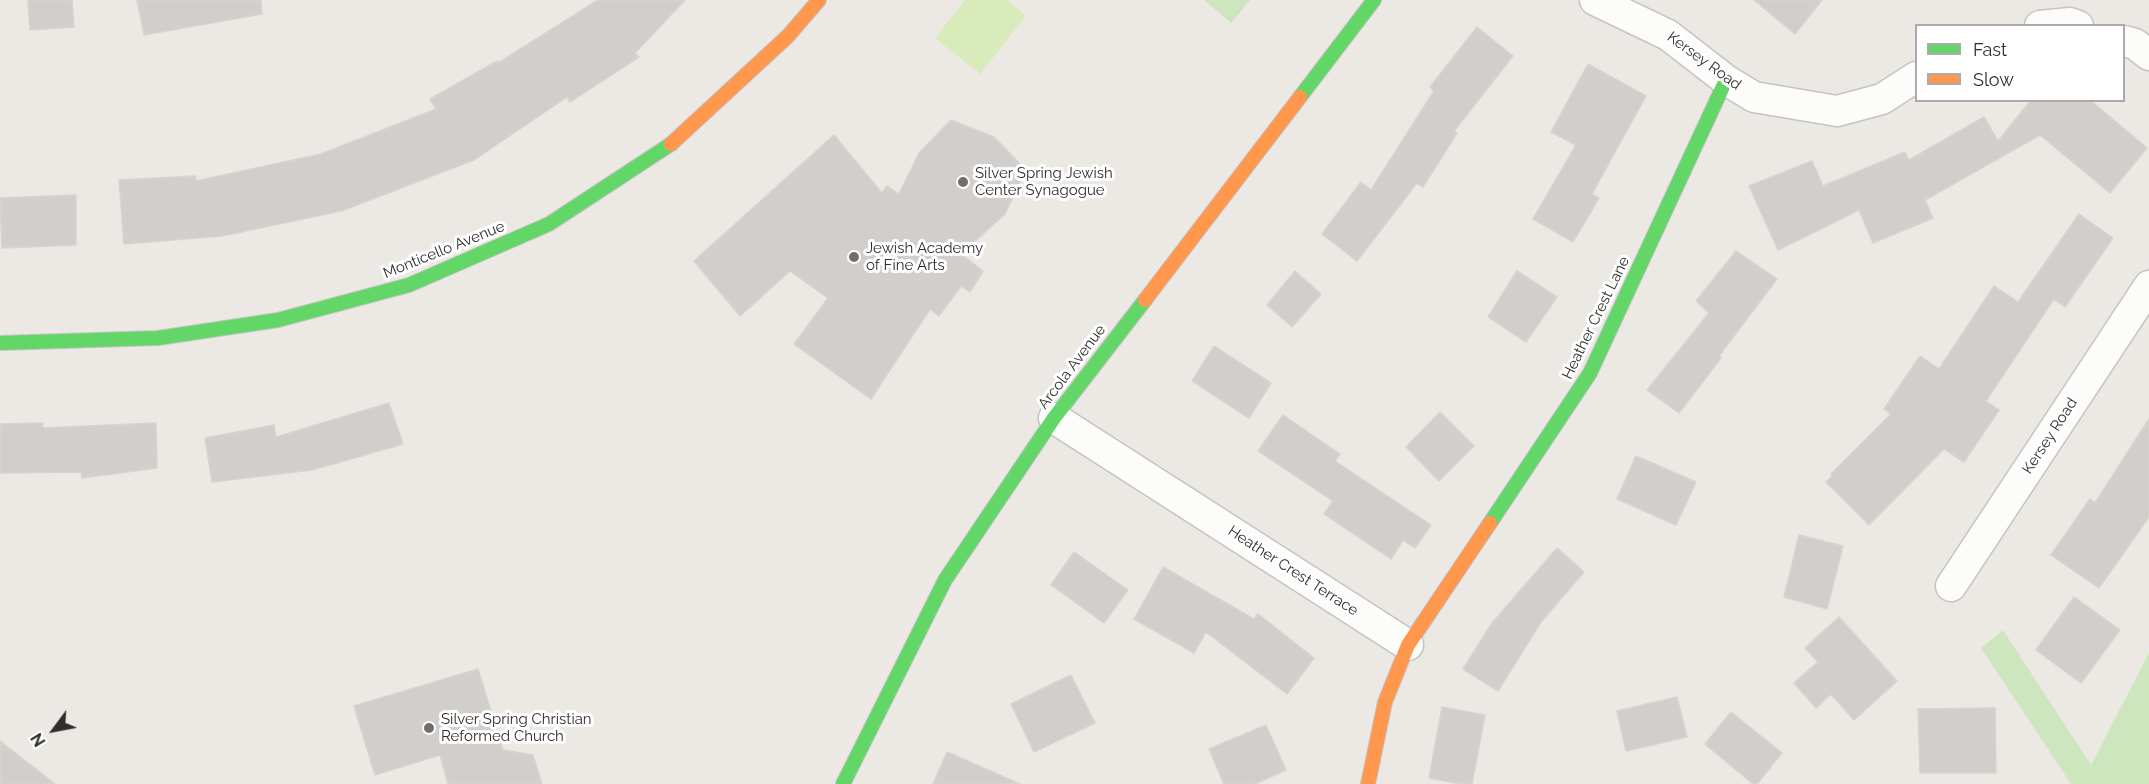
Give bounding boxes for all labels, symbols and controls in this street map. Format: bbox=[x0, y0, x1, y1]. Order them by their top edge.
legend bbox=[1915, 24, 2125, 102]
street label: Kersey Road bbox=[1664, 28, 1744, 94]
text: Fast bbox=[1973, 39, 2007, 60]
text: Slow bbox=[1973, 69, 2014, 90]
place label: Silver Spring Jewish Center Synagogue bbox=[975, 164, 1113, 199]
marker: Silver Spring Jewish Center Synagogue bbox=[956, 175, 970, 189]
street label: Monticello Avenue bbox=[381, 217, 507, 283]
place label: Jewish Academy of Fine Arts bbox=[866, 239, 983, 274]
marker: Jewish Academy of Fine Arts bbox=[847, 250, 861, 264]
street label: Heather Crest Lane bbox=[1558, 254, 1634, 382]
street label: Arcola Avenue bbox=[1034, 321, 1110, 413]
street label: Kersey Road bbox=[2019, 395, 2081, 477]
street label: Heather Crest Terrace bbox=[1225, 522, 1361, 620]
north arrow bbox=[24, 700, 84, 760]
place label: Silver Spring Christian Reformed Church bbox=[441, 710, 592, 745]
marker: Silver Spring Christian Reformed Church bbox=[422, 721, 436, 735]
text: N bbox=[27, 730, 50, 750]

